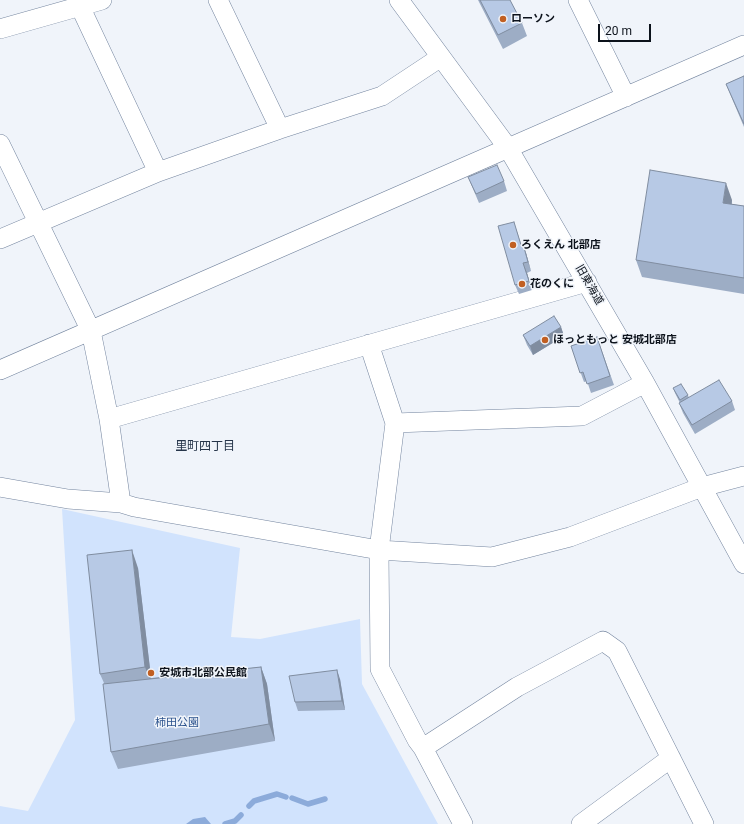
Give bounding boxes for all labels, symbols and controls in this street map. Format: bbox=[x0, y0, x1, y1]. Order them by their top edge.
place label: ローソン bbox=[511, 12, 555, 26]
marker: ローソン bbox=[498, 14, 508, 24]
scale bar bbox=[600, 16, 653, 42]
text: 20 m bbox=[605, 24, 632, 38]
place label: ろくえん 北部店 bbox=[521, 238, 601, 252]
marker: ろくえん 北部店 bbox=[508, 240, 518, 250]
street label: 旧東海道 bbox=[572, 263, 606, 307]
place label: 花のくに bbox=[530, 277, 574, 291]
marker: 花のくに bbox=[517, 279, 527, 289]
place label: ほっともっと 安城北部店 bbox=[553, 333, 677, 347]
marker: ほっともっと 安城北部店 bbox=[540, 335, 550, 345]
district label: 里町四丁目 bbox=[175, 440, 235, 454]
place label: 安城市北部公民館 bbox=[159, 666, 247, 680]
marker: 安城市北部公民館 bbox=[146, 668, 156, 678]
park label: 柿田公園 bbox=[155, 716, 199, 730]

